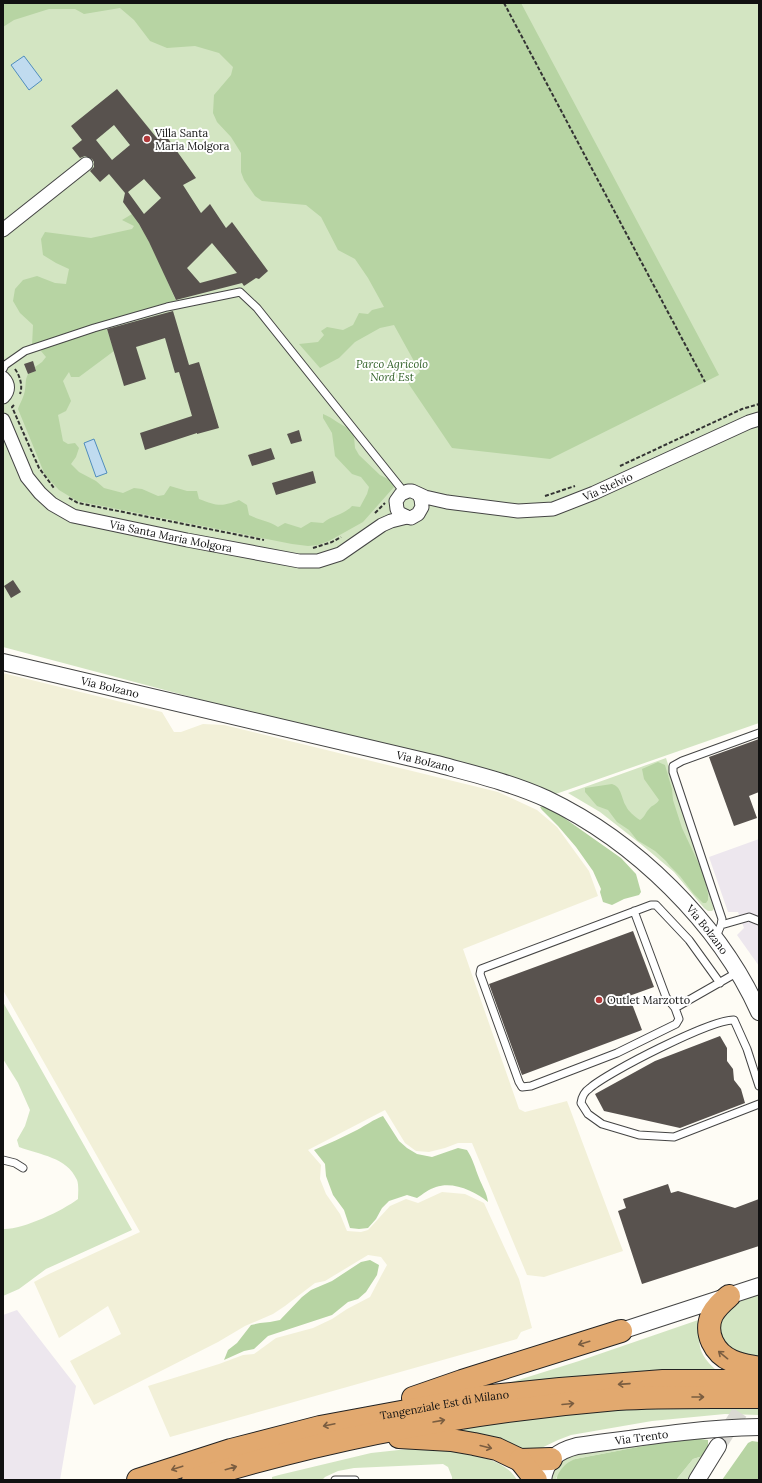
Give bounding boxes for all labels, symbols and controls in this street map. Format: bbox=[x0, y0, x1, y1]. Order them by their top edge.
place label: Villa Santa Maria Molgora bbox=[154, 126, 230, 153]
marker: Villa Santa Maria Molgora bbox=[142, 134, 152, 144]
park label: Parco Agricolo Nord Est bbox=[356, 357, 428, 384]
street label: Via Stelvio bbox=[580, 469, 635, 504]
street label: Via Santa Maria Molgora bbox=[108, 517, 234, 555]
street label: Via Bolzano bbox=[79, 673, 141, 701]
street label: Via Bolzano bbox=[394, 747, 456, 775]
street label: Via Bolzano bbox=[683, 901, 731, 957]
place label: Outlet Marzotto bbox=[607, 993, 690, 1007]
marker: Outlet Marzotto bbox=[594, 995, 604, 1005]
one-way arrow bbox=[578, 1339, 590, 1347]
one-way arrow bbox=[718, 1351, 728, 1360]
one-way arrow bbox=[618, 1380, 631, 1387]
street label: Tangenziale Est di Milano bbox=[379, 1387, 510, 1423]
one-way arrow bbox=[691, 1393, 704, 1401]
one-way arrow bbox=[561, 1400, 574, 1408]
one-way arrow bbox=[432, 1417, 445, 1425]
one-way arrow bbox=[323, 1421, 336, 1429]
street label: Via Trento bbox=[613, 1427, 669, 1448]
one-way arrow bbox=[479, 1443, 492, 1451]
one-way arrow bbox=[171, 1464, 183, 1472]
one-way arrow bbox=[224, 1464, 237, 1472]

